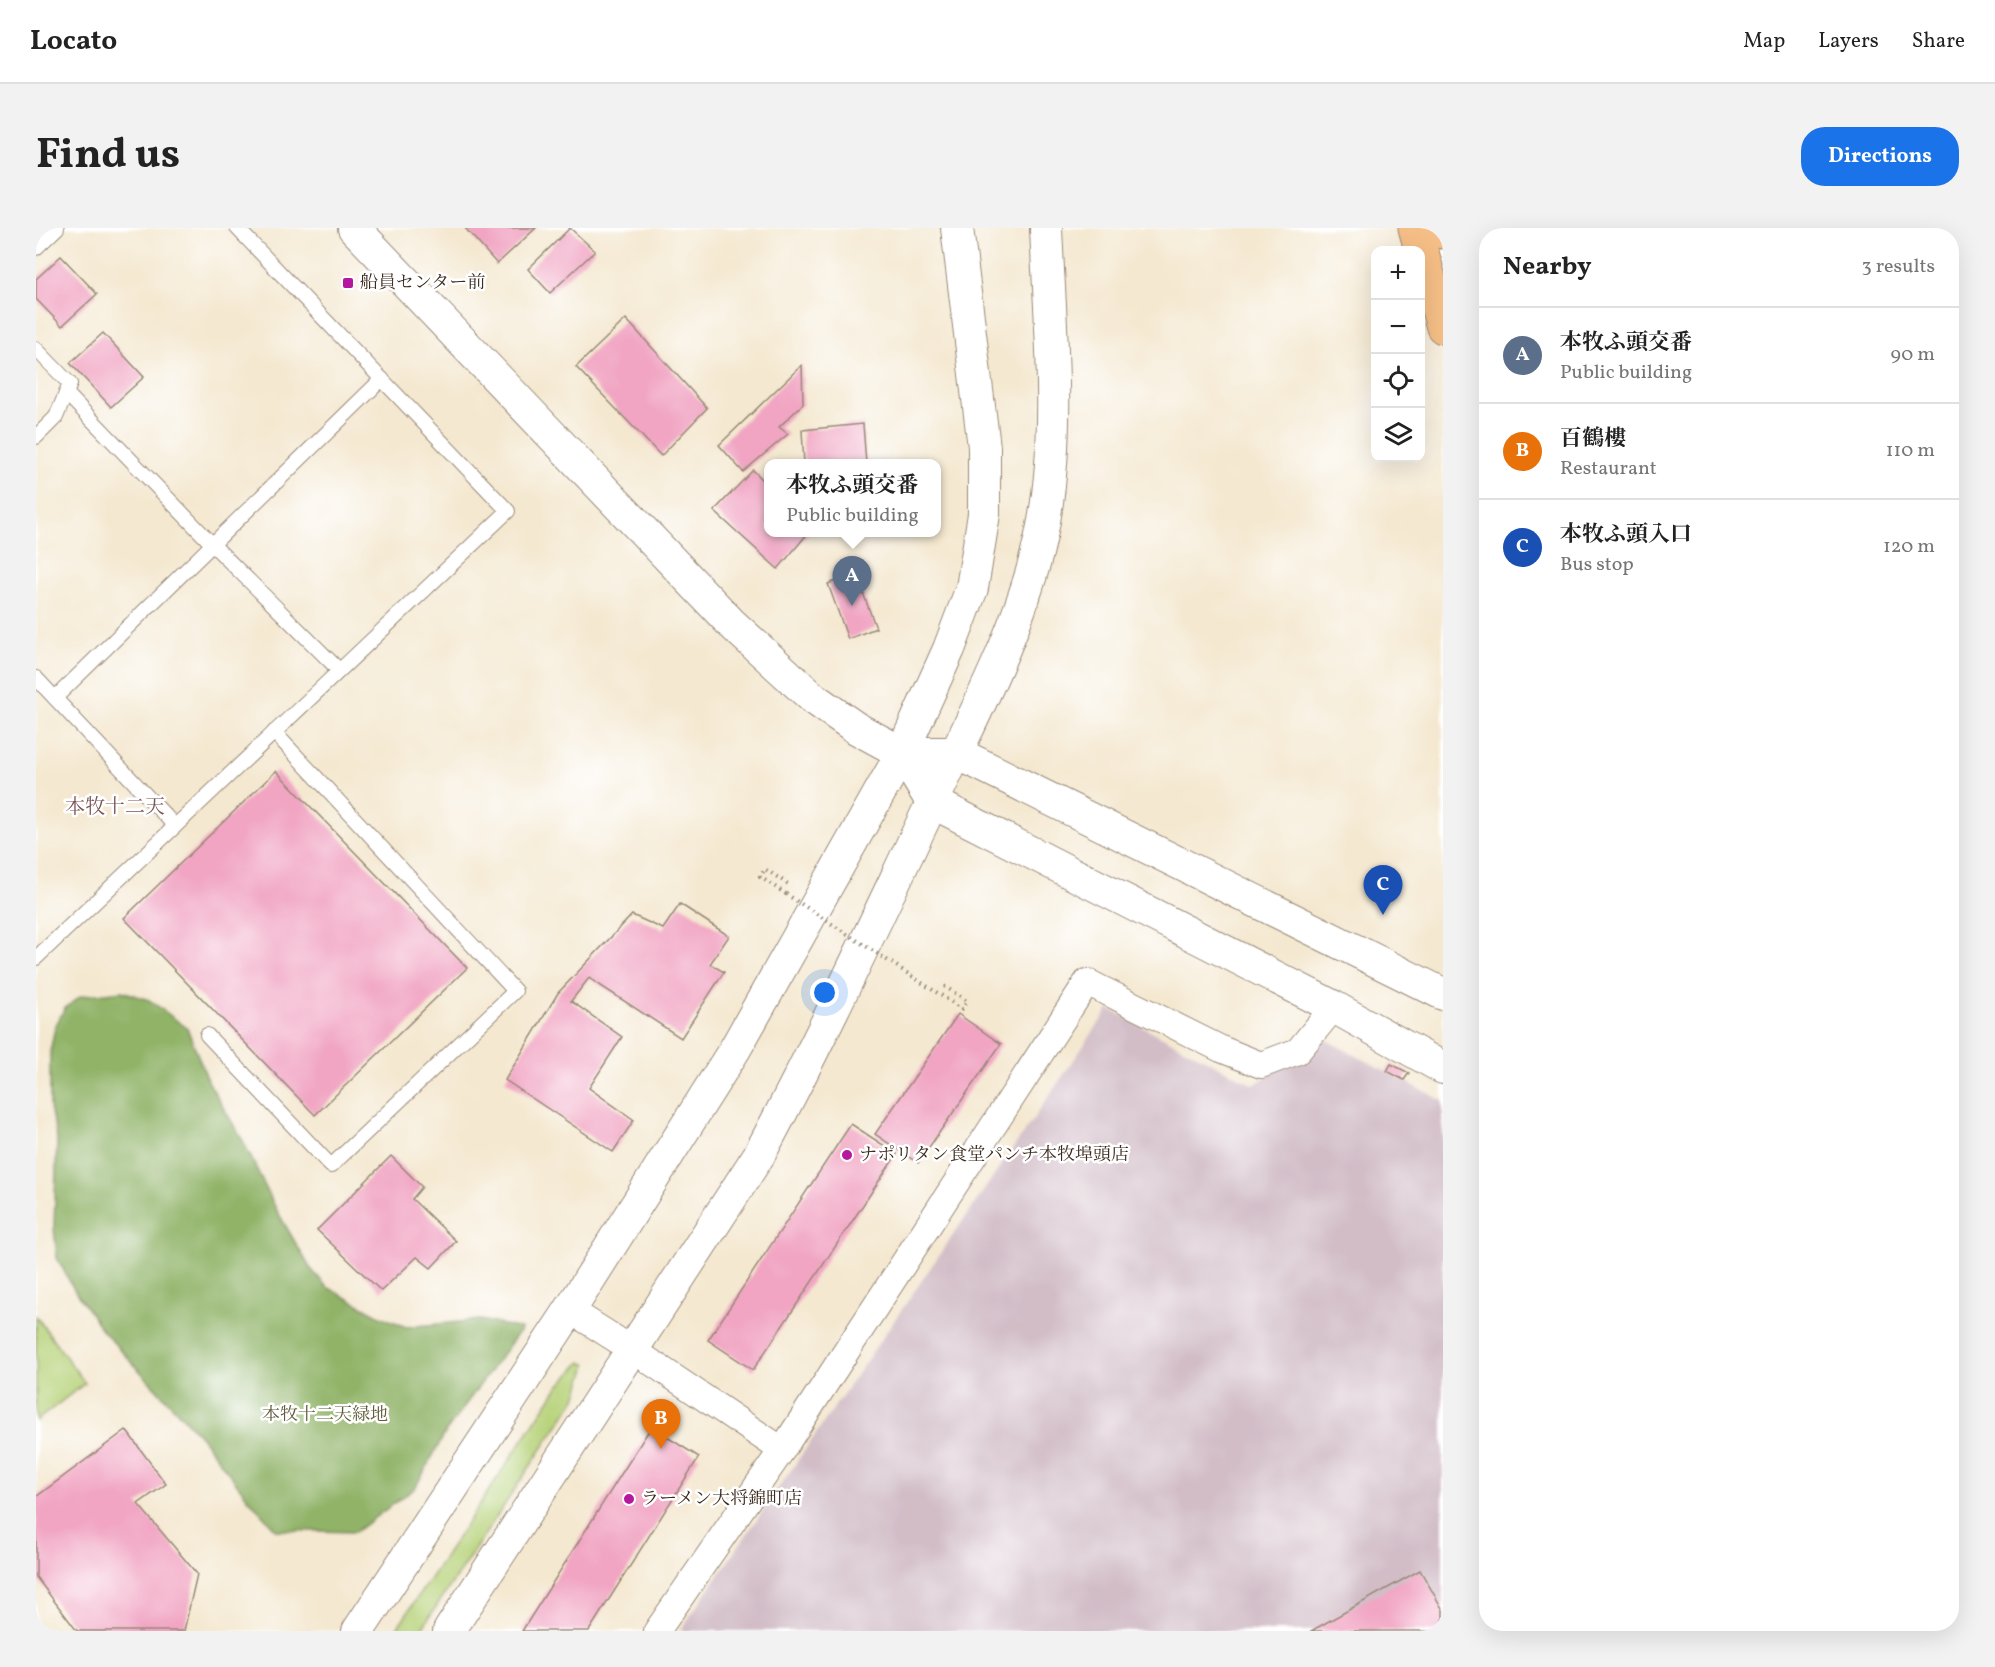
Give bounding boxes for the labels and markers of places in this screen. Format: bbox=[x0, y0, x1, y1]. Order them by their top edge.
place label: 船員センター前 bbox=[360, 271, 485, 296]
marker: 船員センター前 bbox=[341, 276, 355, 290]
pin: A bbox=[832, 556, 872, 606]
pin: C bbox=[1364, 866, 1402, 915]
place label: ナポリタン食堂パンチ本牧埠頭店 bbox=[859, 1143, 1129, 1168]
marker: ナポリタン食堂パンチ本牧埠頭店 bbox=[840, 1148, 854, 1162]
pin: B bbox=[642, 1400, 680, 1449]
place label: ラーメン大将錦町店 bbox=[641, 1487, 802, 1512]
marker: ラーメン大将錦町店 bbox=[622, 1492, 636, 1506]

